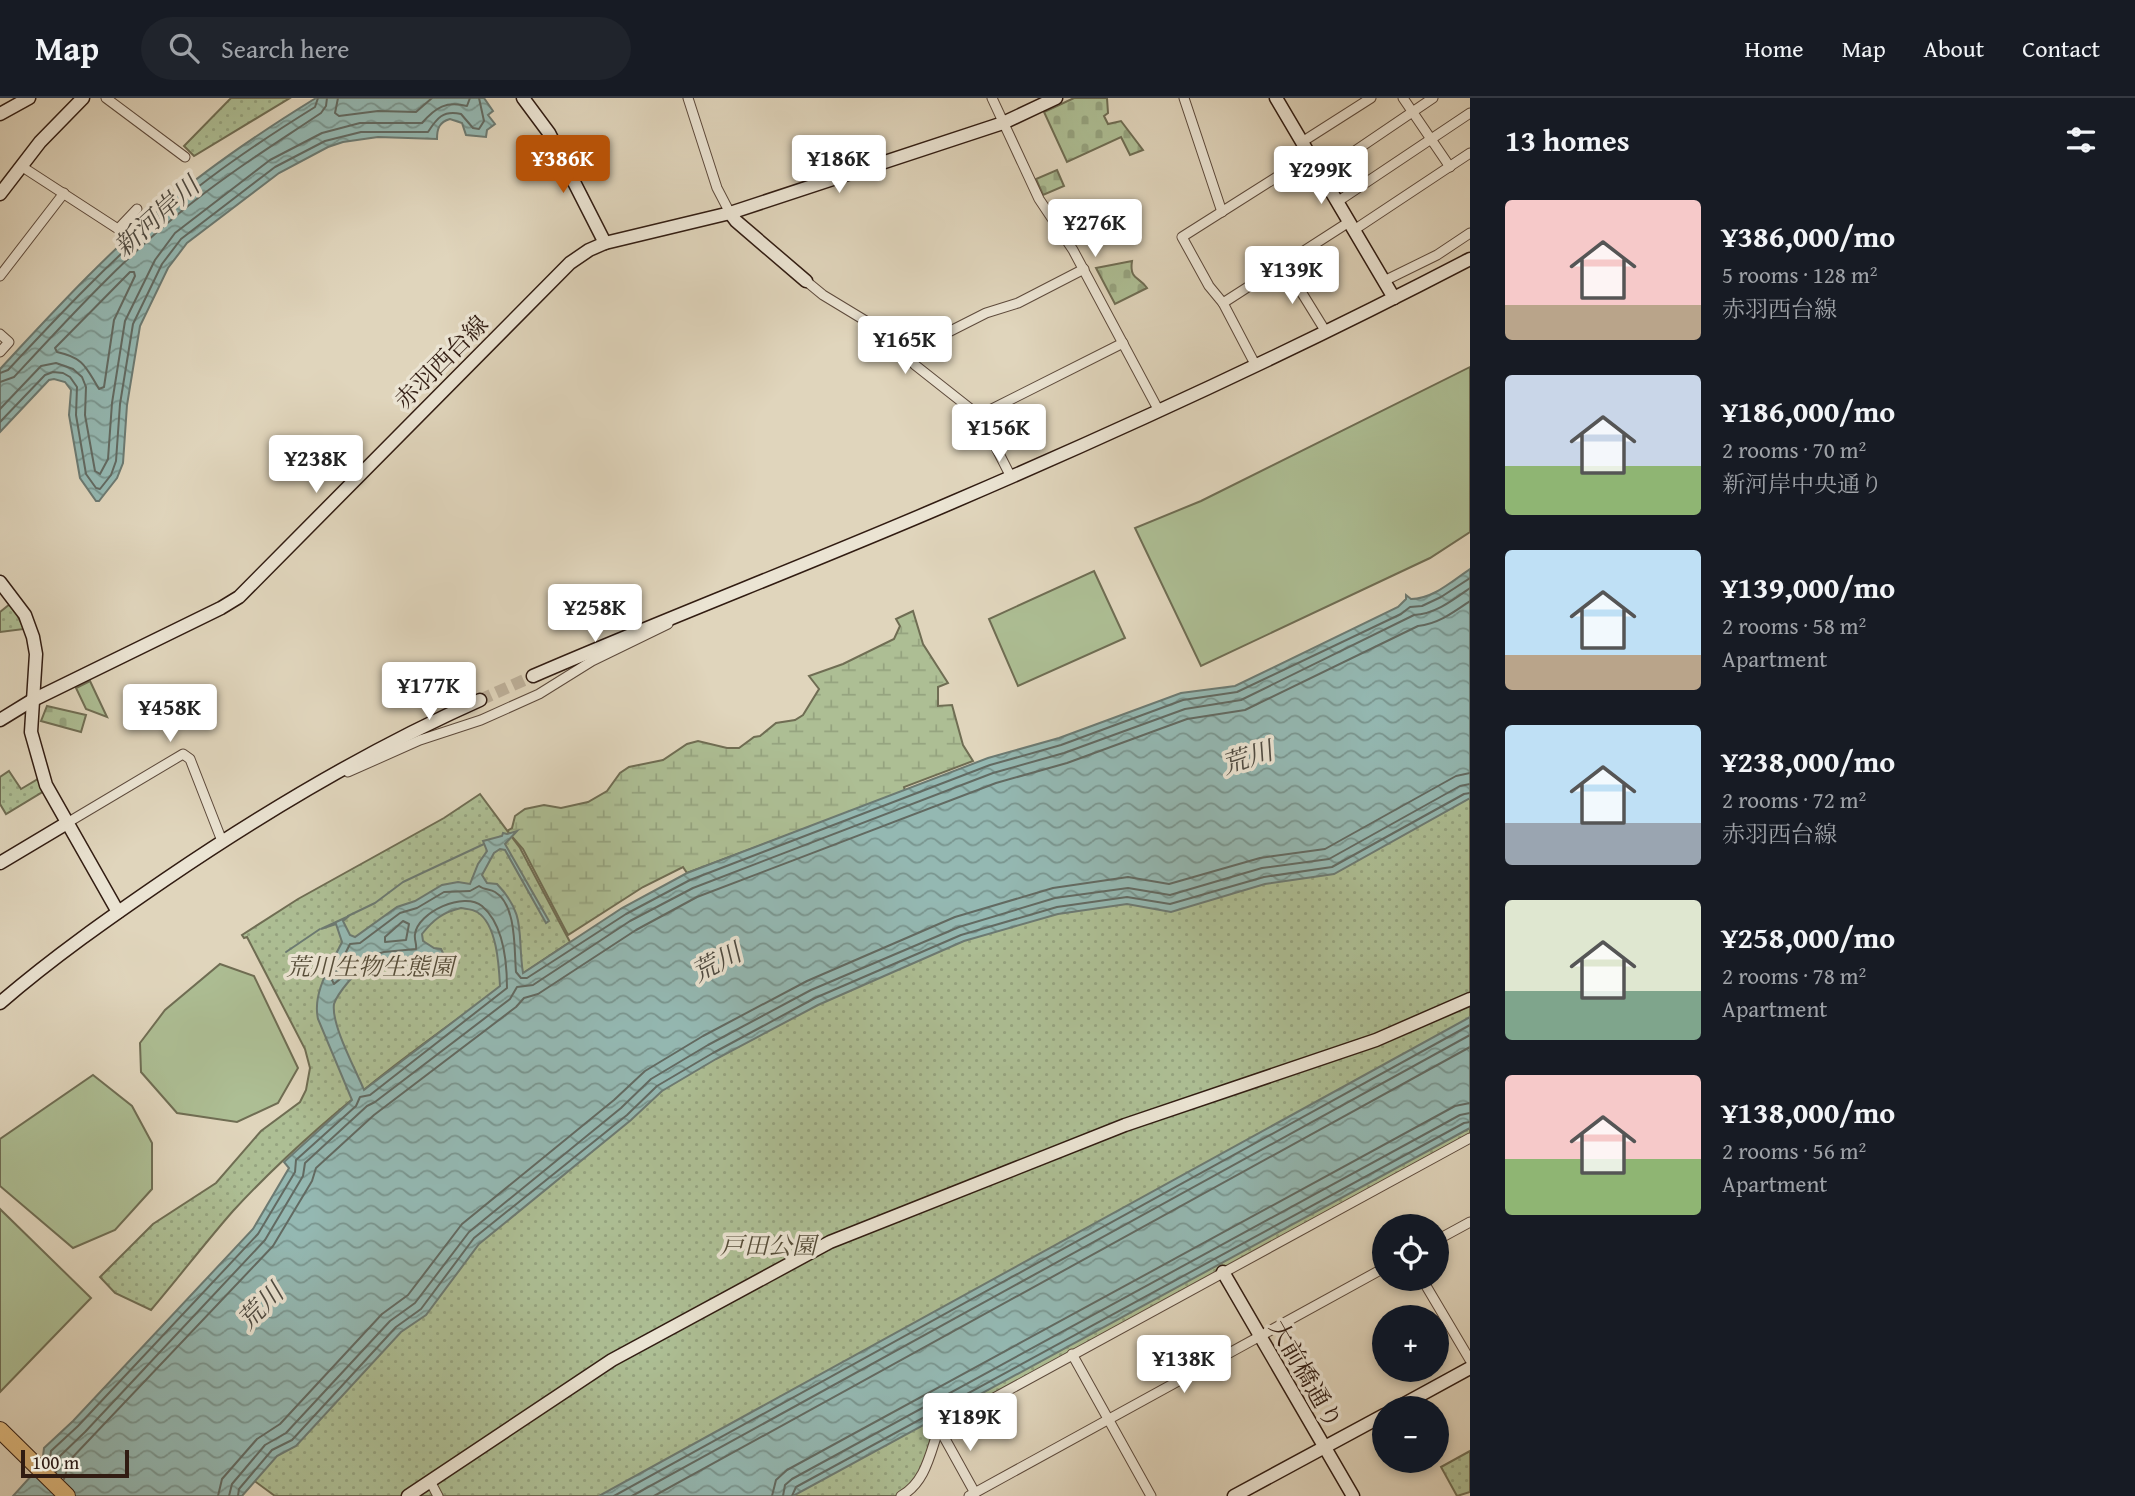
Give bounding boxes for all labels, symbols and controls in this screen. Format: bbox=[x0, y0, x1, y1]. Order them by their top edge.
search box bbox=[141, 17, 631, 80]
text: Map bbox=[35, 24, 99, 72]
icon: search bbox=[165, 29, 203, 67]
text: Search here bbox=[221, 29, 349, 68]
text: Home bbox=[1745, 31, 1804, 66]
text: Map bbox=[1842, 31, 1886, 66]
text: About bbox=[1924, 31, 1984, 66]
text: Contact bbox=[2022, 31, 2100, 66]
text: 13 homes bbox=[1505, 118, 1630, 162]
icon: filters bbox=[2062, 121, 2100, 159]
pin: ¥386K bbox=[514, 136, 612, 195]
pin: ¥186K bbox=[790, 136, 888, 195]
text: ¥386K bbox=[532, 141, 594, 174]
text: ¥186K bbox=[808, 141, 870, 174]
pin: ¥299K bbox=[1272, 146, 1370, 206]
text: ¥299K bbox=[1290, 152, 1352, 185]
water label: 新河岸川 bbox=[104, 165, 210, 265]
pin: ¥276K bbox=[1046, 200, 1144, 259]
text: ¥276K bbox=[1064, 205, 1126, 238]
text: ¥386,000/mo bbox=[1722, 214, 1895, 258]
icon: home bbox=[1561, 228, 1645, 312]
pin: ¥139K bbox=[1243, 246, 1341, 306]
text: ¥139K bbox=[1261, 252, 1323, 285]
text: 5 rooms · 128 m² bbox=[1722, 258, 1877, 291]
text: 赤羽西台線 bbox=[1722, 292, 1837, 325]
street label: 赤羽西台線 bbox=[386, 307, 496, 417]
pin: ¥165K bbox=[856, 316, 954, 376]
text: ¥165K bbox=[874, 322, 936, 355]
text: ¥186,000/mo bbox=[1722, 389, 1895, 433]
icon: home bbox=[1561, 403, 1645, 487]
pin: ¥156K bbox=[950, 404, 1048, 464]
text: ¥156K bbox=[968, 410, 1030, 443]
text: 2 rooms · 70 m² bbox=[1722, 433, 1866, 466]
pin: ¥238K bbox=[267, 436, 365, 495]
text: ¥238K bbox=[285, 441, 347, 474]
text: 新河岸中央通り bbox=[1722, 467, 1883, 500]
text: ¥139,000/mo bbox=[1722, 565, 1895, 609]
icon: home bbox=[1561, 578, 1645, 662]
pin: ¥258K bbox=[546, 584, 644, 644]
text: ¥258K bbox=[564, 590, 626, 623]
text: 2 rooms · 58 m² bbox=[1722, 609, 1866, 642]
text: Apartment bbox=[1722, 642, 1827, 675]
pin: ¥177K bbox=[380, 662, 478, 722]
text: ¥177K bbox=[398, 668, 460, 701]
pin: ¥458K bbox=[121, 684, 219, 744]
text: ¥458K bbox=[139, 690, 201, 723]
water label: 荒川 bbox=[1216, 729, 1281, 784]
text: ¥238,000/mo bbox=[1722, 739, 1895, 783]
icon: home bbox=[1561, 753, 1645, 837]
text: 2 rooms · 72 m² bbox=[1722, 783, 1866, 816]
text: 赤羽西台線 bbox=[1722, 817, 1837, 850]
text: ¥258,000/mo bbox=[1722, 915, 1895, 959]
icon: home bbox=[1561, 928, 1645, 1012]
water label: 荒川 bbox=[684, 931, 751, 991]
park label: 荒川生物生態園 bbox=[286, 949, 458, 984]
text: 2 rooms · 78 m² bbox=[1722, 959, 1866, 992]
text: Apartment bbox=[1722, 992, 1827, 1025]
text: ¥138,000/mo bbox=[1722, 1090, 1895, 1134]
icon: home bbox=[1561, 1103, 1645, 1187]
text: 2 rooms · 56 m² bbox=[1722, 1134, 1866, 1167]
text: Apartment bbox=[1722, 1167, 1827, 1200]
map controls bbox=[1372, 1214, 1449, 1473]
button: locate bbox=[1372, 1214, 1449, 1291]
park label: 戸田公園 bbox=[720, 1228, 820, 1263]
water label: 荒川 bbox=[228, 1272, 294, 1338]
button: + bbox=[1372, 1305, 1449, 1382]
street label: 大前橋通り bbox=[1261, 1313, 1351, 1435]
pin: ¥138K bbox=[1135, 1336, 1233, 1395]
text: ¥138K bbox=[1153, 1341, 1215, 1374]
pin: ¥189K bbox=[921, 1394, 1019, 1453]
button: − bbox=[1372, 1396, 1449, 1473]
text: ¥189K bbox=[939, 1399, 1001, 1432]
scale bar bbox=[21, 1447, 130, 1479]
text: 100 m bbox=[32, 1448, 79, 1476]

